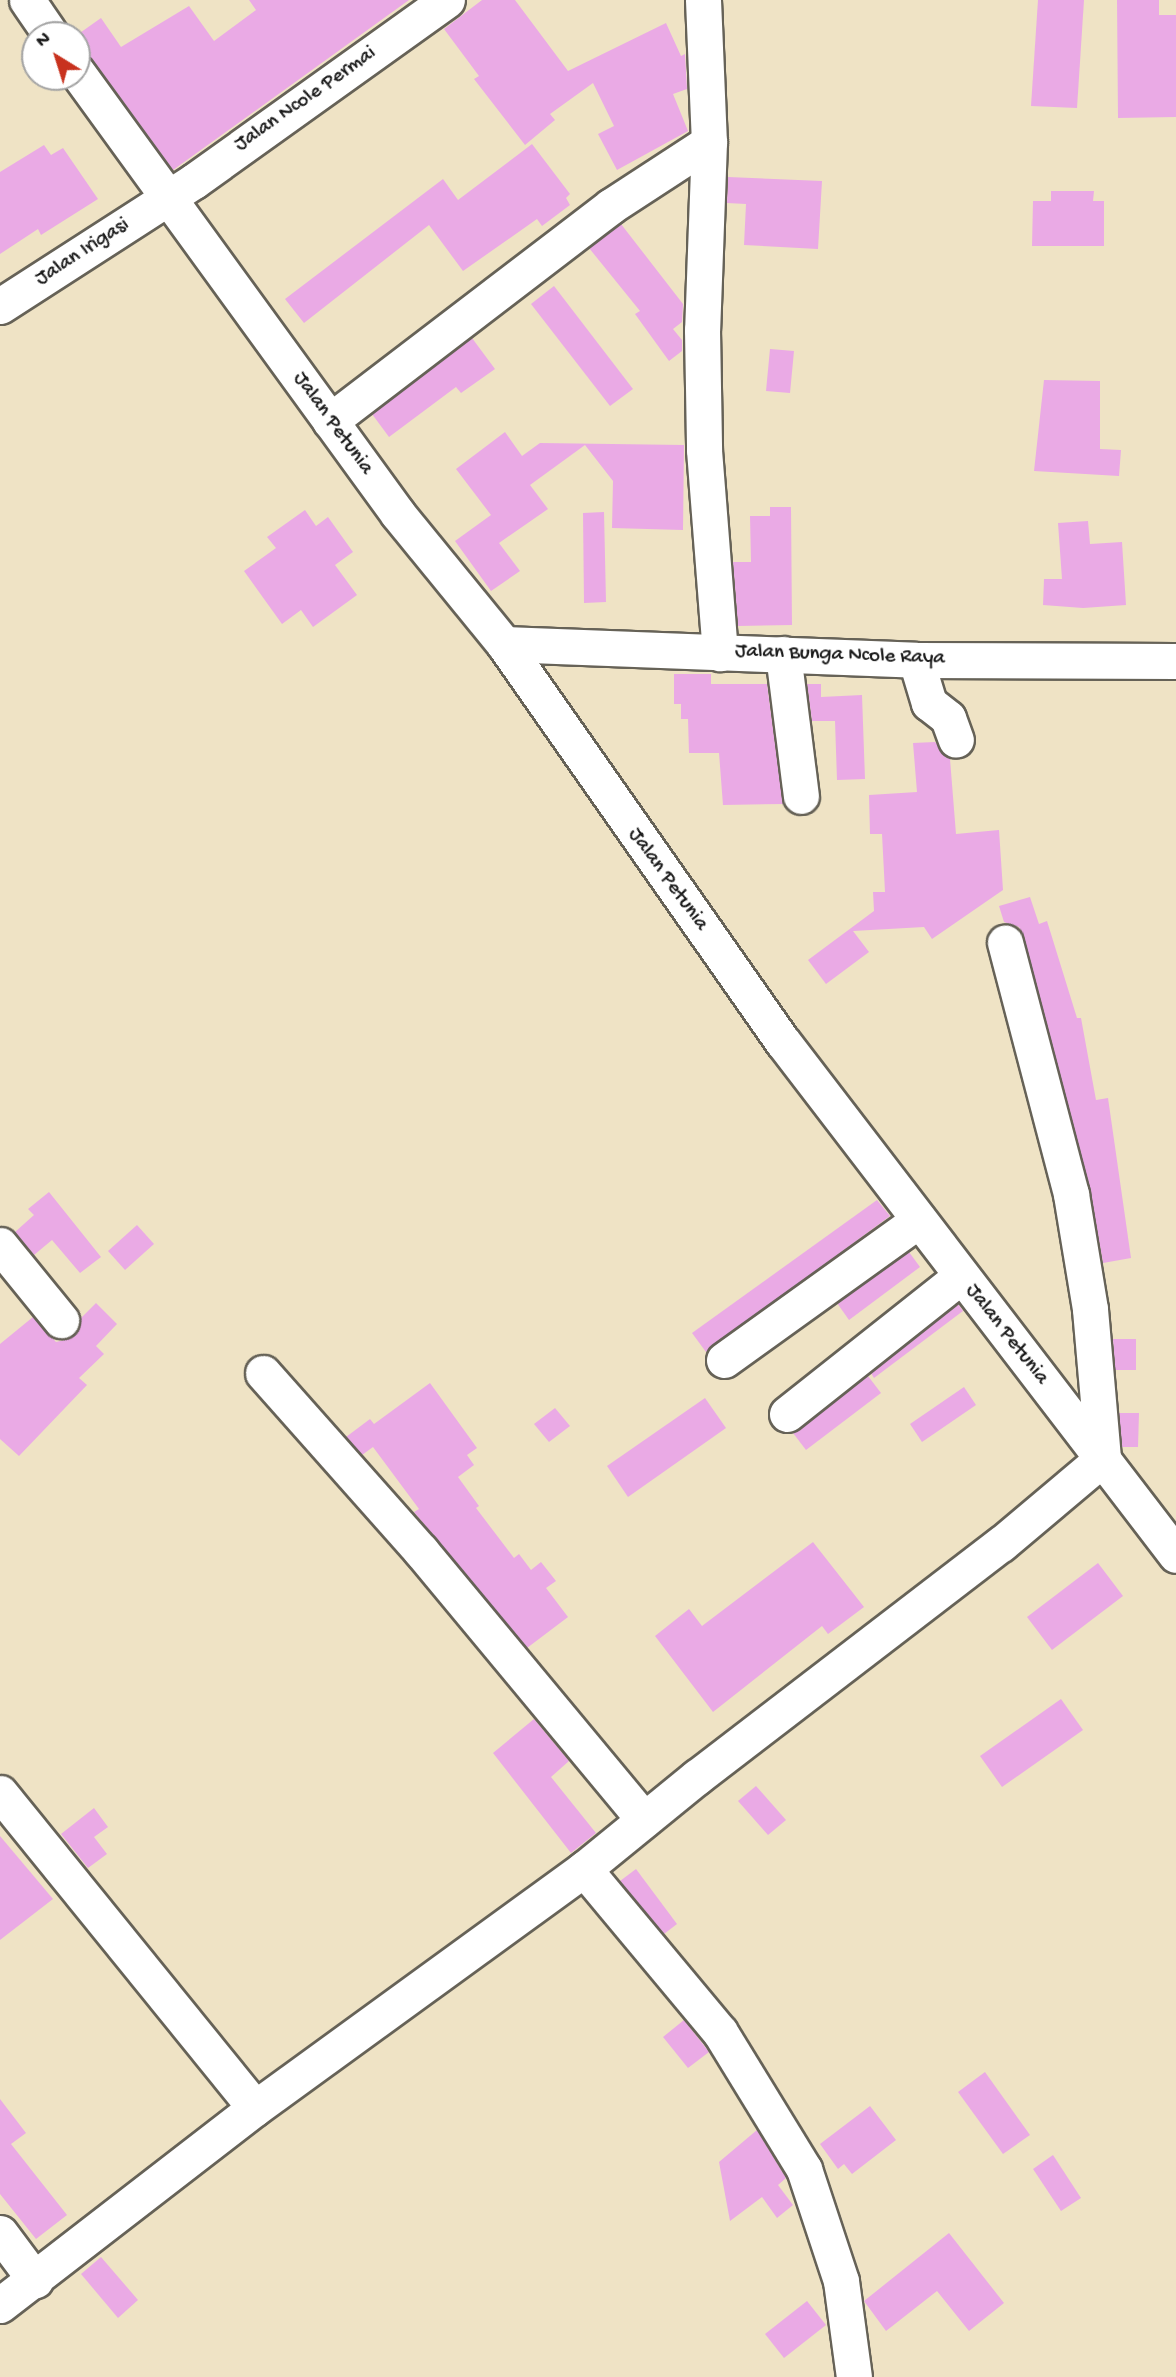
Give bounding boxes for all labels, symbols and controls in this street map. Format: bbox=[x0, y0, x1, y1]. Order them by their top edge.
north arrow bbox=[21, 21, 91, 91]
text: N bbox=[32, 28, 56, 54]
street label: Jalan Ncole Permai bbox=[230, 42, 382, 158]
street label: Jalan Irigasi bbox=[31, 213, 135, 293]
street label: Jalan Petunia bbox=[286, 368, 378, 480]
street label: Jalan Bunga Ncole Raya bbox=[735, 640, 945, 672]
street label: Jalan Petunia bbox=[621, 824, 713, 936]
street label: Jalan Petunia bbox=[959, 1280, 1053, 1390]

